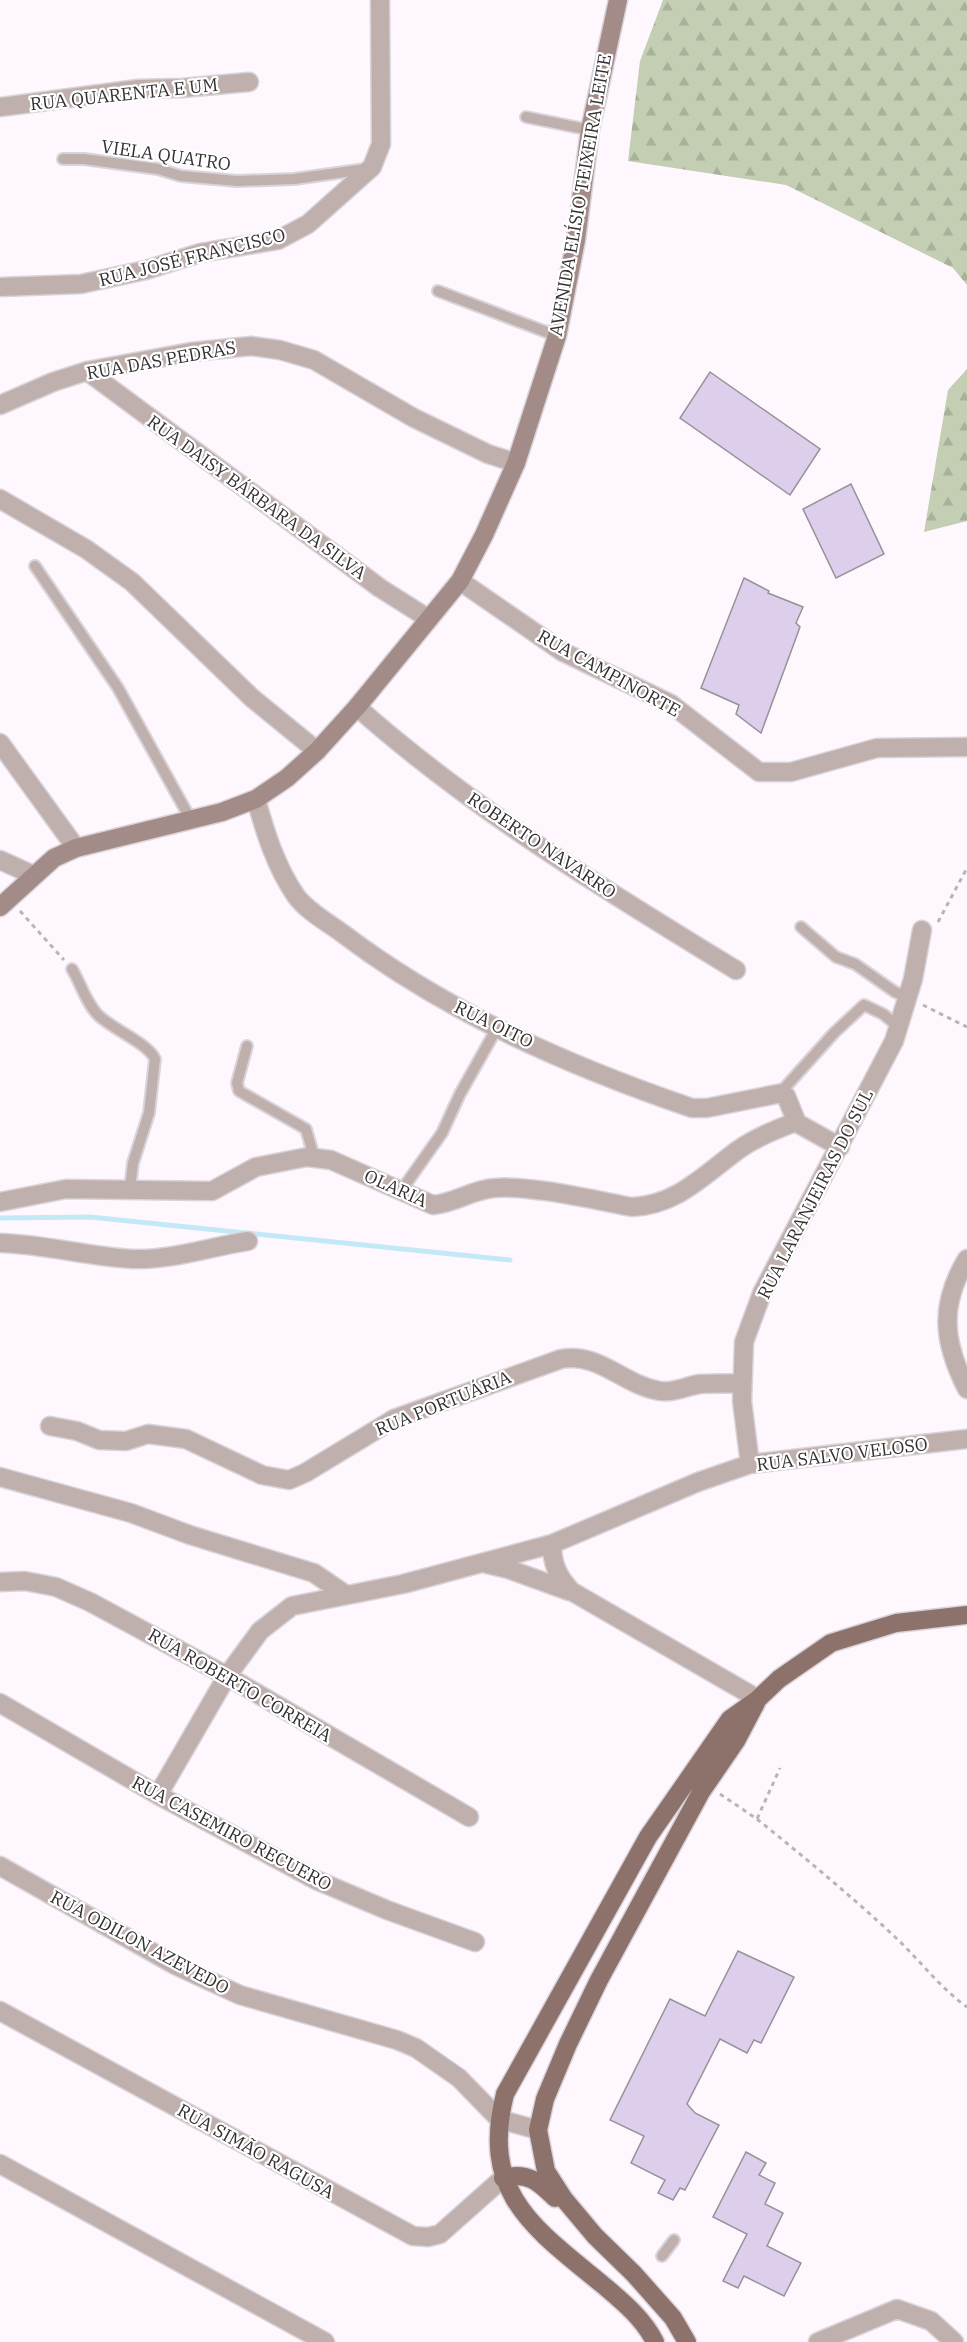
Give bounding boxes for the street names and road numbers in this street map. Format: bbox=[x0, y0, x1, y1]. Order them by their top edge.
street label: AVENIDA ELÍSIO TEIXEIRA LEITE bbox=[544, 52, 616, 338]
street label: RUA QUARENTA E UM bbox=[29, 73, 219, 115]
street label: VIELA QUATRO bbox=[100, 135, 232, 175]
street label: RUA JOSÉ FRANCISCO bbox=[96, 223, 288, 291]
street label: RUA DAS PEDRAS bbox=[85, 336, 237, 384]
street label: RUA DAISY BÁRBARA DA SILVA bbox=[143, 410, 372, 585]
street label: RUA CAMPINORTE bbox=[533, 624, 685, 722]
street label: ROBERTO NAVARRO bbox=[463, 787, 621, 903]
street label: RUA OITO bbox=[451, 995, 537, 1053]
street label: RUA LARANJEIRAS DO SUL bbox=[752, 1085, 878, 1303]
street label: OLARIA bbox=[361, 1164, 432, 1212]
street label: RUA PORTUÁRIA bbox=[372, 1365, 515, 1441]
street label: RUA SALVO VELOSO bbox=[755, 1432, 929, 1476]
street label: RUA ROBERTO CORREIA bbox=[144, 1623, 337, 1747]
street label: RUA CASEMIRO RECUERO bbox=[128, 1771, 336, 1895]
street label: RUA ODILON AZEVEDO bbox=[47, 1885, 233, 1999]
street label: RUA SIMÃO RAGUSA bbox=[174, 2098, 339, 2204]

